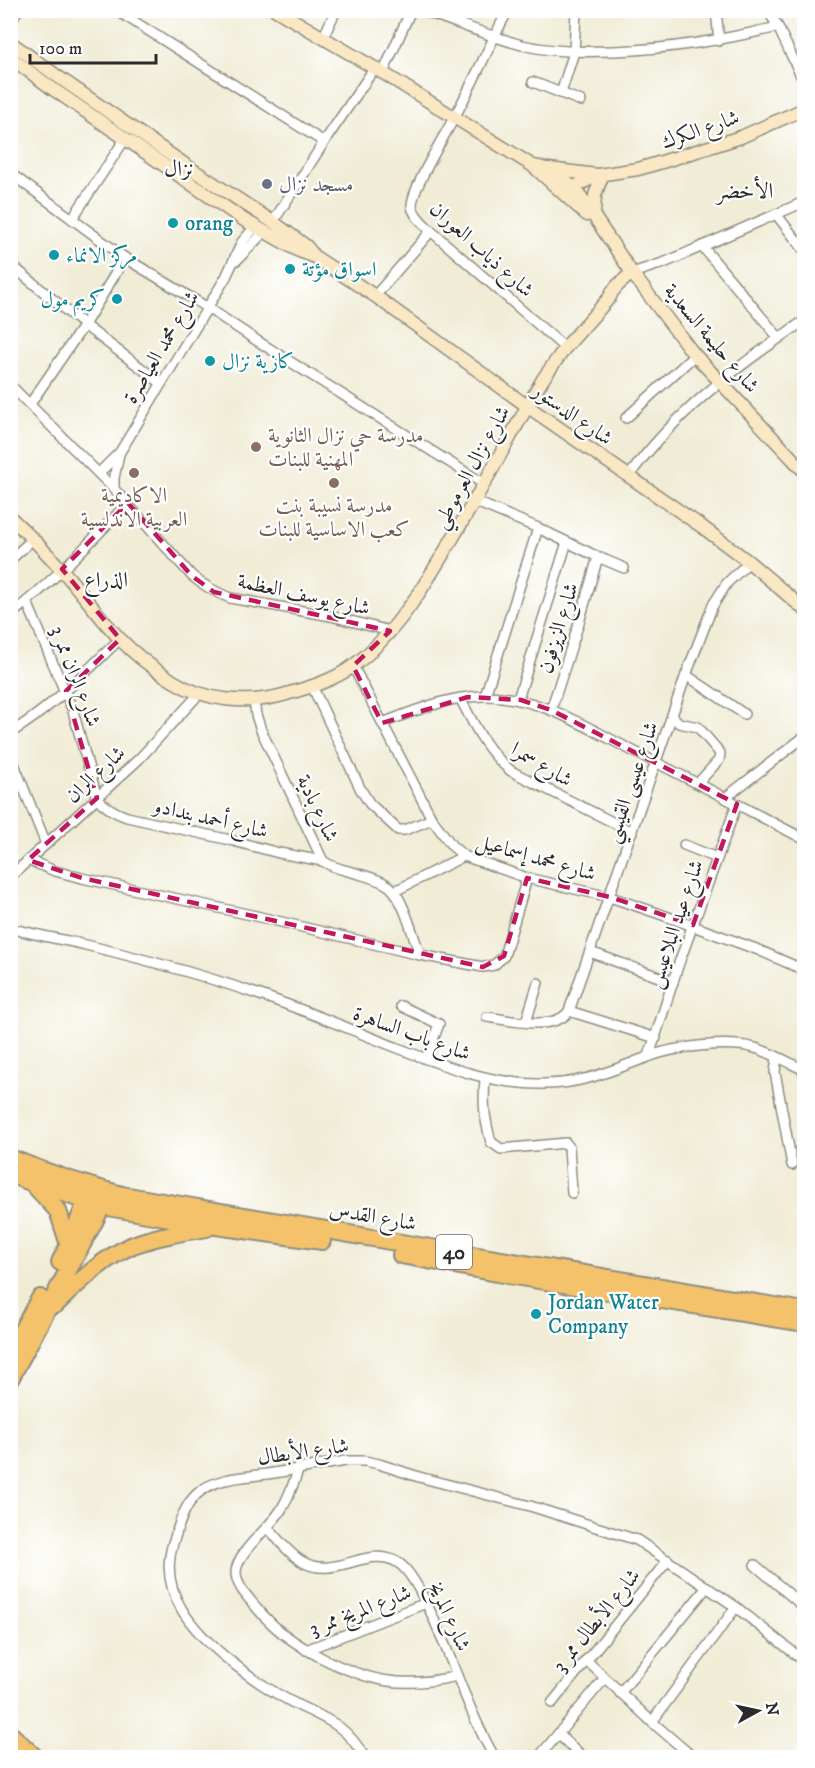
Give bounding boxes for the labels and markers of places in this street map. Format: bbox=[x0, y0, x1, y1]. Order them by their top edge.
place label: مسجد نزال bbox=[279, 172, 353, 198]
marker: مسجد نزال bbox=[260, 177, 274, 191]
place label: orang bbox=[185, 211, 234, 237]
marker: orang bbox=[166, 216, 180, 230]
place label: مركز الانماء bbox=[66, 243, 137, 270]
marker: مركز الانماء bbox=[47, 248, 61, 262]
place label: اسواق مؤتة bbox=[302, 257, 377, 283]
marker: اسواق مؤتة bbox=[283, 262, 297, 276]
place label: كريم مول bbox=[41, 287, 105, 317]
marker: كريم مول bbox=[110, 292, 124, 306]
place label: كازية نزال bbox=[222, 349, 294, 375]
marker: كازية نزال bbox=[203, 354, 217, 368]
place label: مدرسة حي نزال الثانوية المهنية للبنات bbox=[268, 423, 423, 473]
marker: مدرسة حي نزال الثانوية المهنية للبنات bbox=[249, 440, 263, 454]
marker: الاكاديمية العربية الاندلسية bbox=[127, 466, 141, 480]
marker: مدرسة نسيبة بنت كعب الاساسية للبنات bbox=[327, 476, 341, 490]
place label: الاكاديمية العربية الاندلسية bbox=[81, 483, 187, 533]
place label: مدرسة نسيبة بنت كعب الاساسية للبنات bbox=[258, 493, 410, 543]
place label: Jordan Water Company bbox=[546, 1290, 659, 1340]
marker: Jordan Water Company bbox=[529, 1307, 543, 1321]

